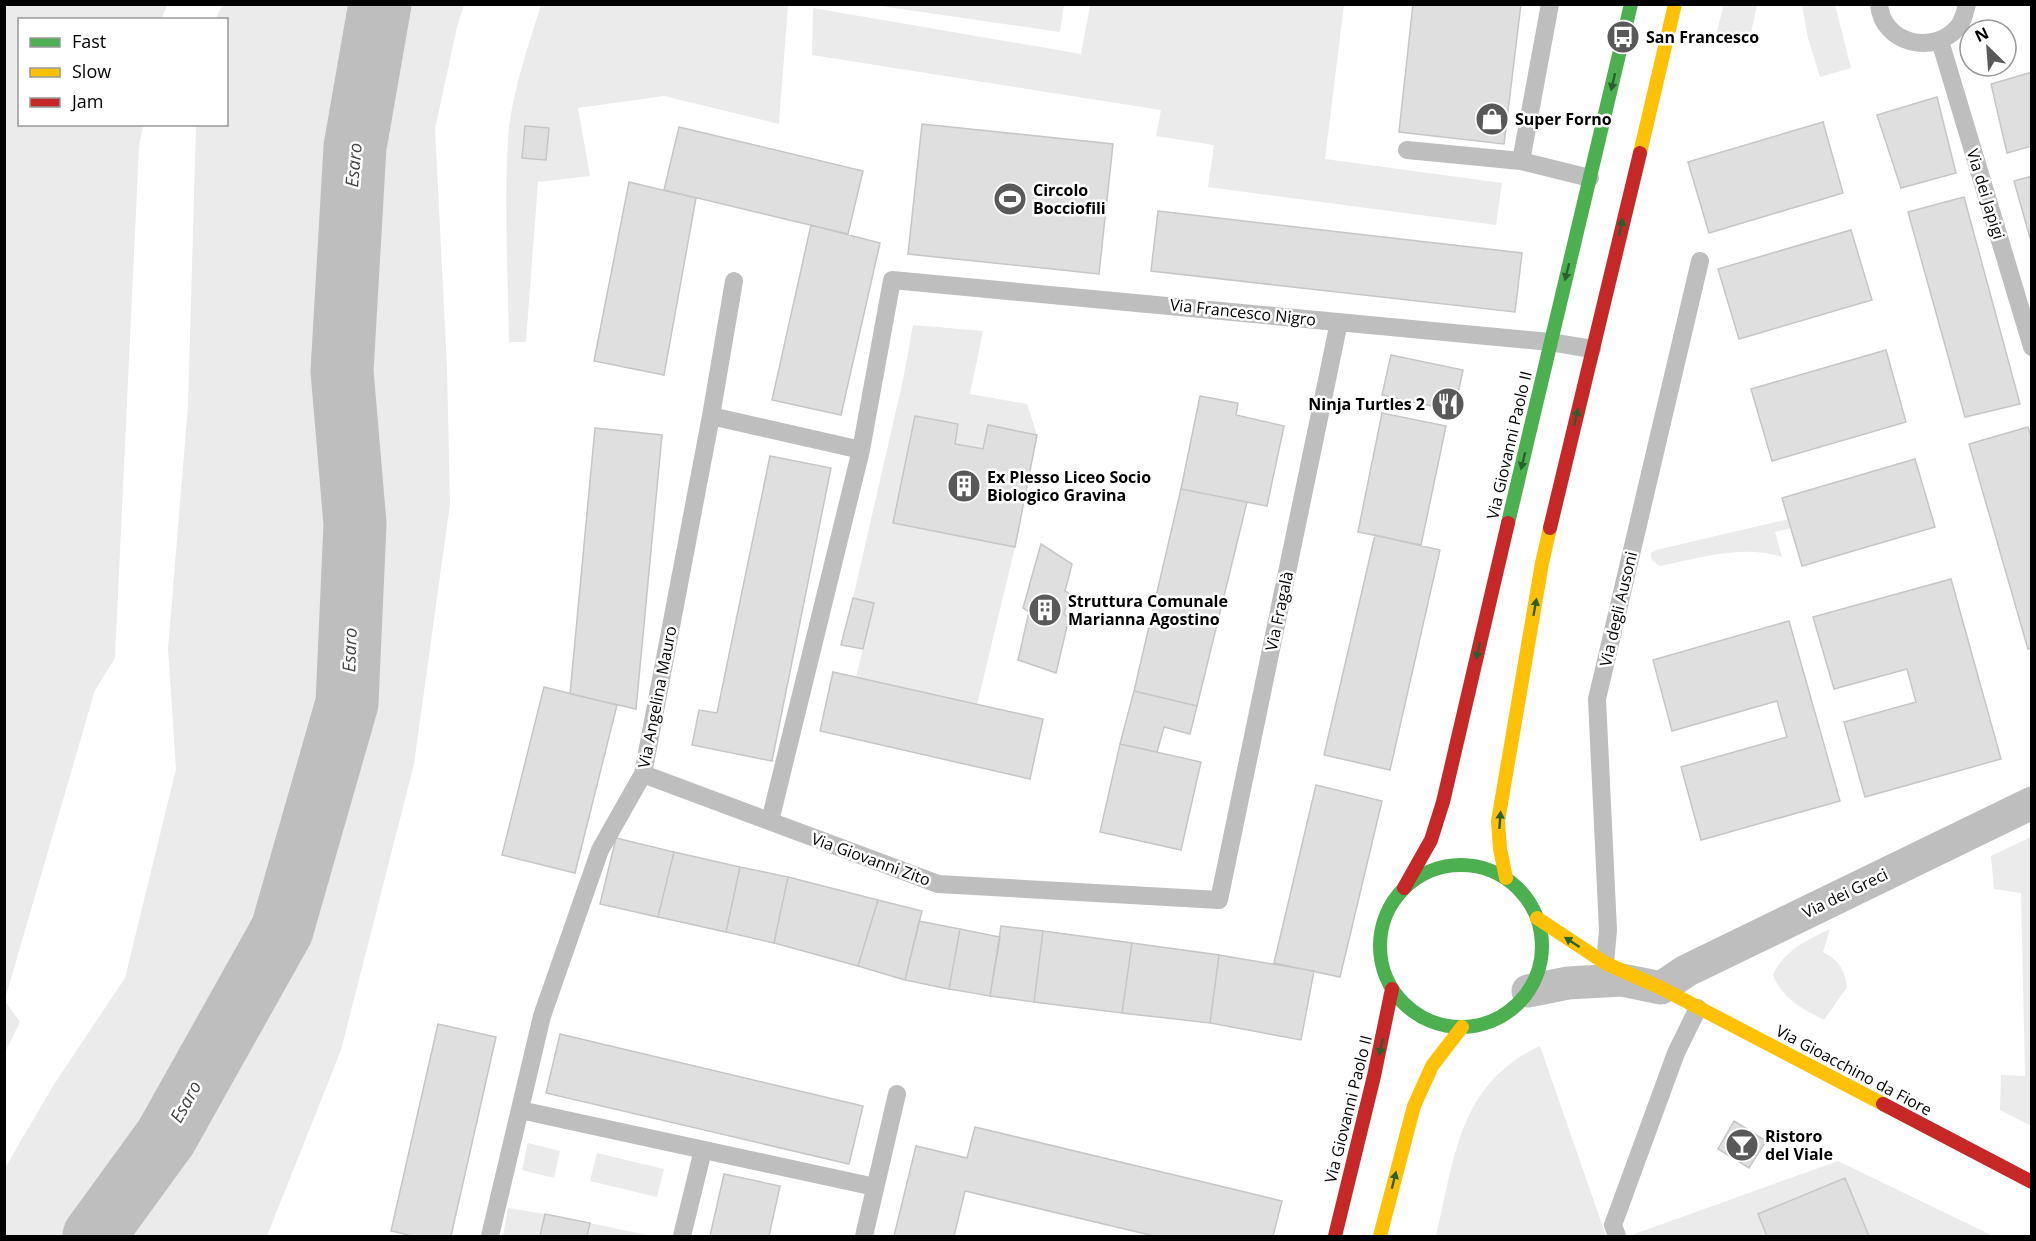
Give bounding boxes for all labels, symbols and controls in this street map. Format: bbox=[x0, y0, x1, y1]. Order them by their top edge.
legend bbox=[18, 18, 228, 126]
north arrow bbox=[1958, 18, 2018, 78]
bus stop icon: San Francesco bbox=[1605, 19, 1641, 55]
text: N bbox=[1971, 22, 1992, 47]
place label: San Francesco bbox=[1646, 26, 1759, 48]
text: Fast bbox=[72, 29, 106, 53]
text: Slow bbox=[72, 59, 111, 83]
one-way arrow bbox=[1607, 73, 1617, 91]
text: Jam bbox=[70, 89, 104, 113]
shop icon: Super Forno bbox=[1474, 101, 1510, 137]
place label: Super Forno bbox=[1515, 108, 1612, 130]
water label: Esaro bbox=[339, 142, 367, 188]
street label: Via dei Japigi bbox=[1962, 146, 2010, 242]
place label: Circolo Bocciofili bbox=[1033, 179, 1106, 219]
sports icon: Circolo Bocciofili bbox=[992, 181, 1028, 217]
one-way arrow bbox=[1617, 218, 1627, 236]
one-way arrow bbox=[1562, 262, 1572, 281]
street label: Via Francesco Nigro bbox=[1169, 293, 1317, 331]
street label: Via Giovanni Paolo II bbox=[1481, 369, 1537, 521]
restaurant icon: Ninja Turtles 2 bbox=[1430, 386, 1466, 422]
place label: Ninja Turtles 2 bbox=[1308, 393, 1425, 415]
one-way arrow bbox=[1572, 407, 1582, 426]
one-way arrow bbox=[1517, 452, 1527, 471]
place label: Ex Plesso Liceo Socio Biologico Gravina bbox=[987, 466, 1151, 506]
building icon: Ex Plesso Liceo Socio Biologico Gravina bbox=[946, 468, 982, 504]
street label: Via degli Ausoni bbox=[1594, 549, 1642, 669]
street label: Via Fragalà bbox=[1260, 569, 1298, 653]
place label: Struttura Comunale Marianna Agostino bbox=[1068, 590, 1228, 630]
building icon: Struttura Comunale Marianna Agostino bbox=[1027, 592, 1063, 628]
one-way arrow bbox=[1530, 597, 1539, 616]
street label: Via Angelina Mauro bbox=[632, 624, 682, 770]
water label: Esaro bbox=[336, 627, 362, 673]
one-way arrow bbox=[1472, 642, 1482, 660]
one-way arrow bbox=[1495, 810, 1504, 829]
street label: Via Giovanni Zito bbox=[808, 827, 934, 891]
street label: Via dei Greci bbox=[1799, 863, 1891, 923]
one-way arrow bbox=[1564, 937, 1580, 948]
street label: Via Gioacchino da Fiore bbox=[1772, 1019, 1936, 1121]
street label: Via Giovanni Paolo II bbox=[1319, 1033, 1377, 1185]
one-way arrow bbox=[1375, 1038, 1385, 1056]
water label: Esaro bbox=[164, 1076, 206, 1127]
place label: Ristoro del Viale bbox=[1765, 1125, 1833, 1165]
bar icon: Ristoro del Viale bbox=[1724, 1127, 1760, 1163]
one-way arrow bbox=[1390, 1171, 1400, 1189]

